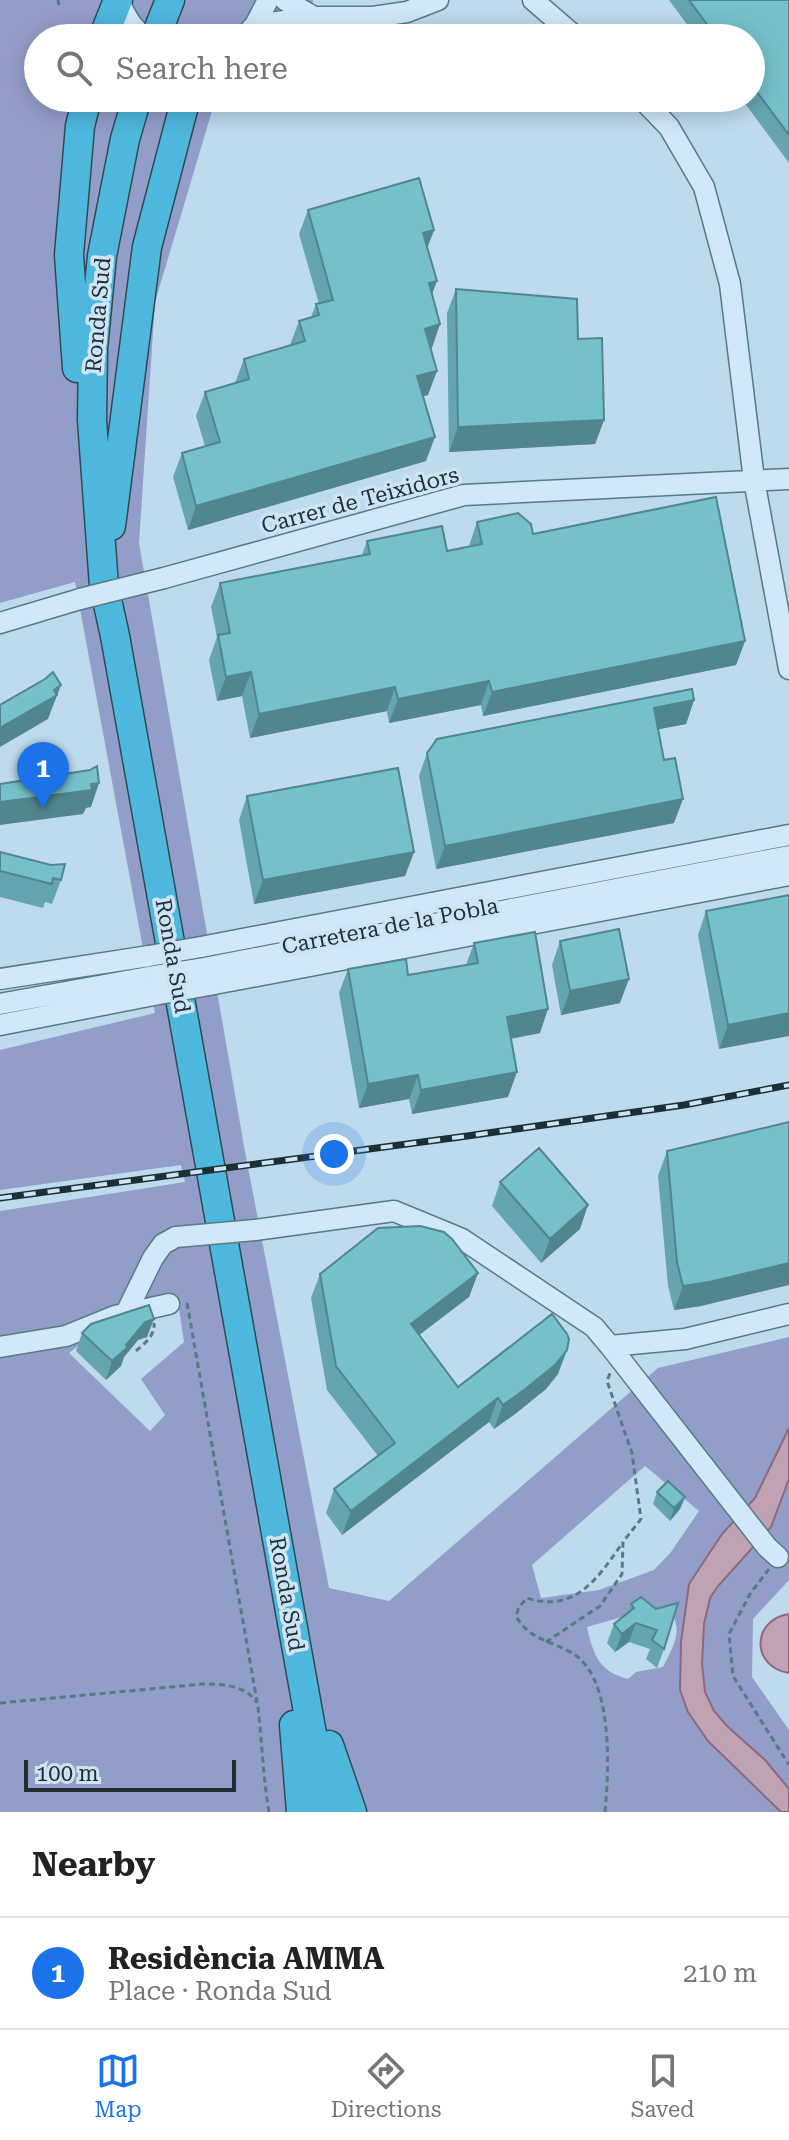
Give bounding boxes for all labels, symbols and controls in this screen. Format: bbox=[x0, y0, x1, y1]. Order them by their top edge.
search box bbox=[24, 24, 765, 112]
icon: search bbox=[52, 46, 96, 90]
text: Search here bbox=[116, 51, 288, 86]
street label: Ronda Sud bbox=[81, 256, 115, 374]
street label: Carrer de Teixidors bbox=[259, 462, 461, 538]
pin: 1 bbox=[17, 742, 69, 808]
street label: Carretera de la Pobla bbox=[280, 893, 500, 959]
street label: Ronda Sud bbox=[151, 897, 195, 1015]
your location bbox=[314, 1134, 354, 1174]
street label: Ronda Sud bbox=[265, 1535, 309, 1653]
scale bar bbox=[24, 1756, 236, 1792]
text: 100 m bbox=[36, 1761, 99, 1786]
text: Nearby bbox=[32, 1844, 155, 1884]
text: Residència AMMA bbox=[108, 1941, 384, 1976]
text: 1 bbox=[51, 1958, 65, 1988]
text: 210 m bbox=[683, 1958, 757, 1988]
text: Place · Ronda Sud bbox=[108, 1976, 332, 2006]
tab: Map bbox=[95, 2049, 142, 2122]
tab: Directions bbox=[331, 2049, 441, 2122]
tab: Saved bbox=[631, 2049, 694, 2122]

